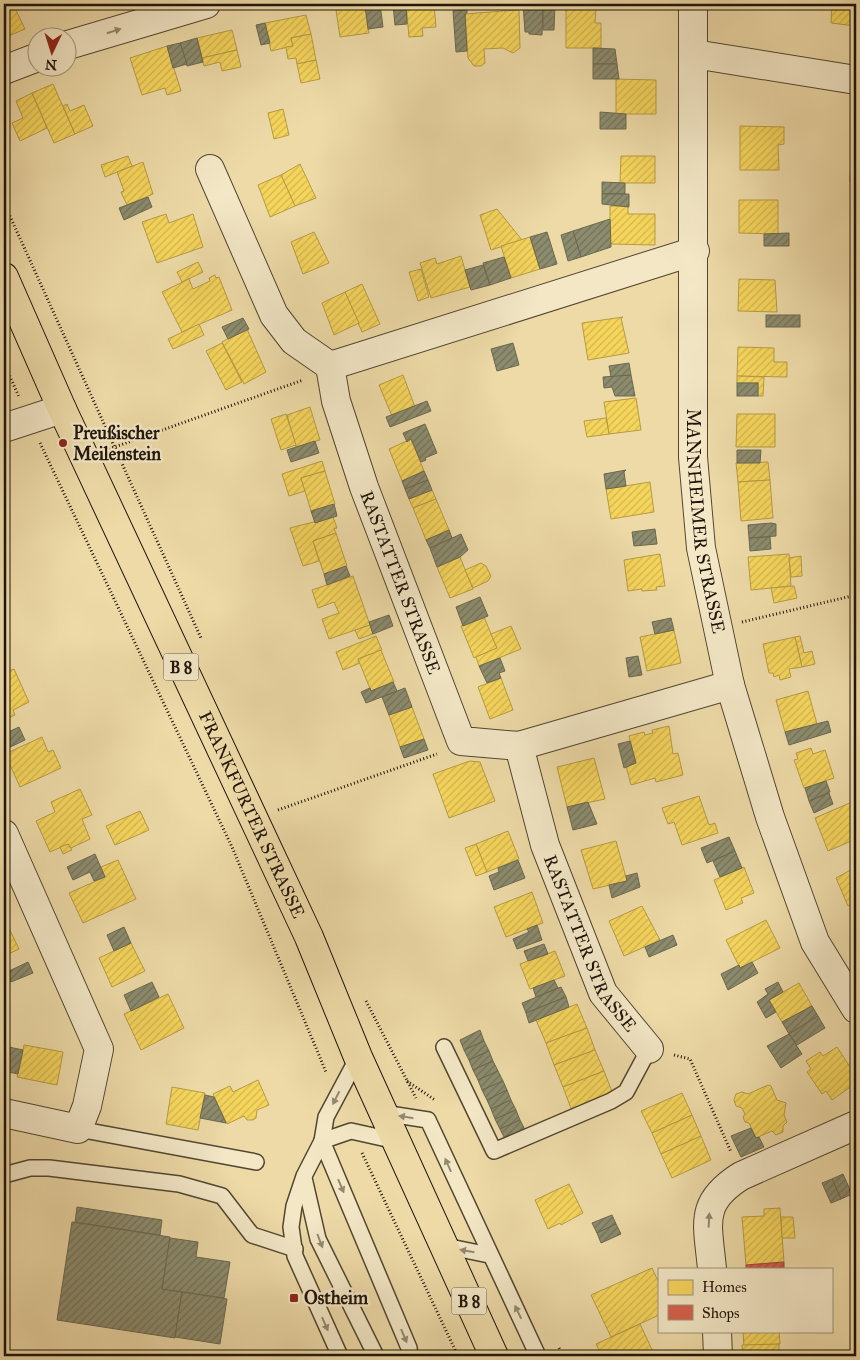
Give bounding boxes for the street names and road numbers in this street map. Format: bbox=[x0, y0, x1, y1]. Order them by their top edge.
street label: MANNHEIMER STRASSE bbox=[682, 409, 730, 635]
street label: RASTATTER STRASSE bbox=[355, 488, 445, 677]
road number: B 8 bbox=[164, 654, 198, 680]
street label: FRANKFURTER STRASSE bbox=[194, 708, 310, 922]
street label: RASTATTER STRASSE bbox=[539, 852, 641, 1036]
road number: B 8 bbox=[452, 1288, 486, 1314]

